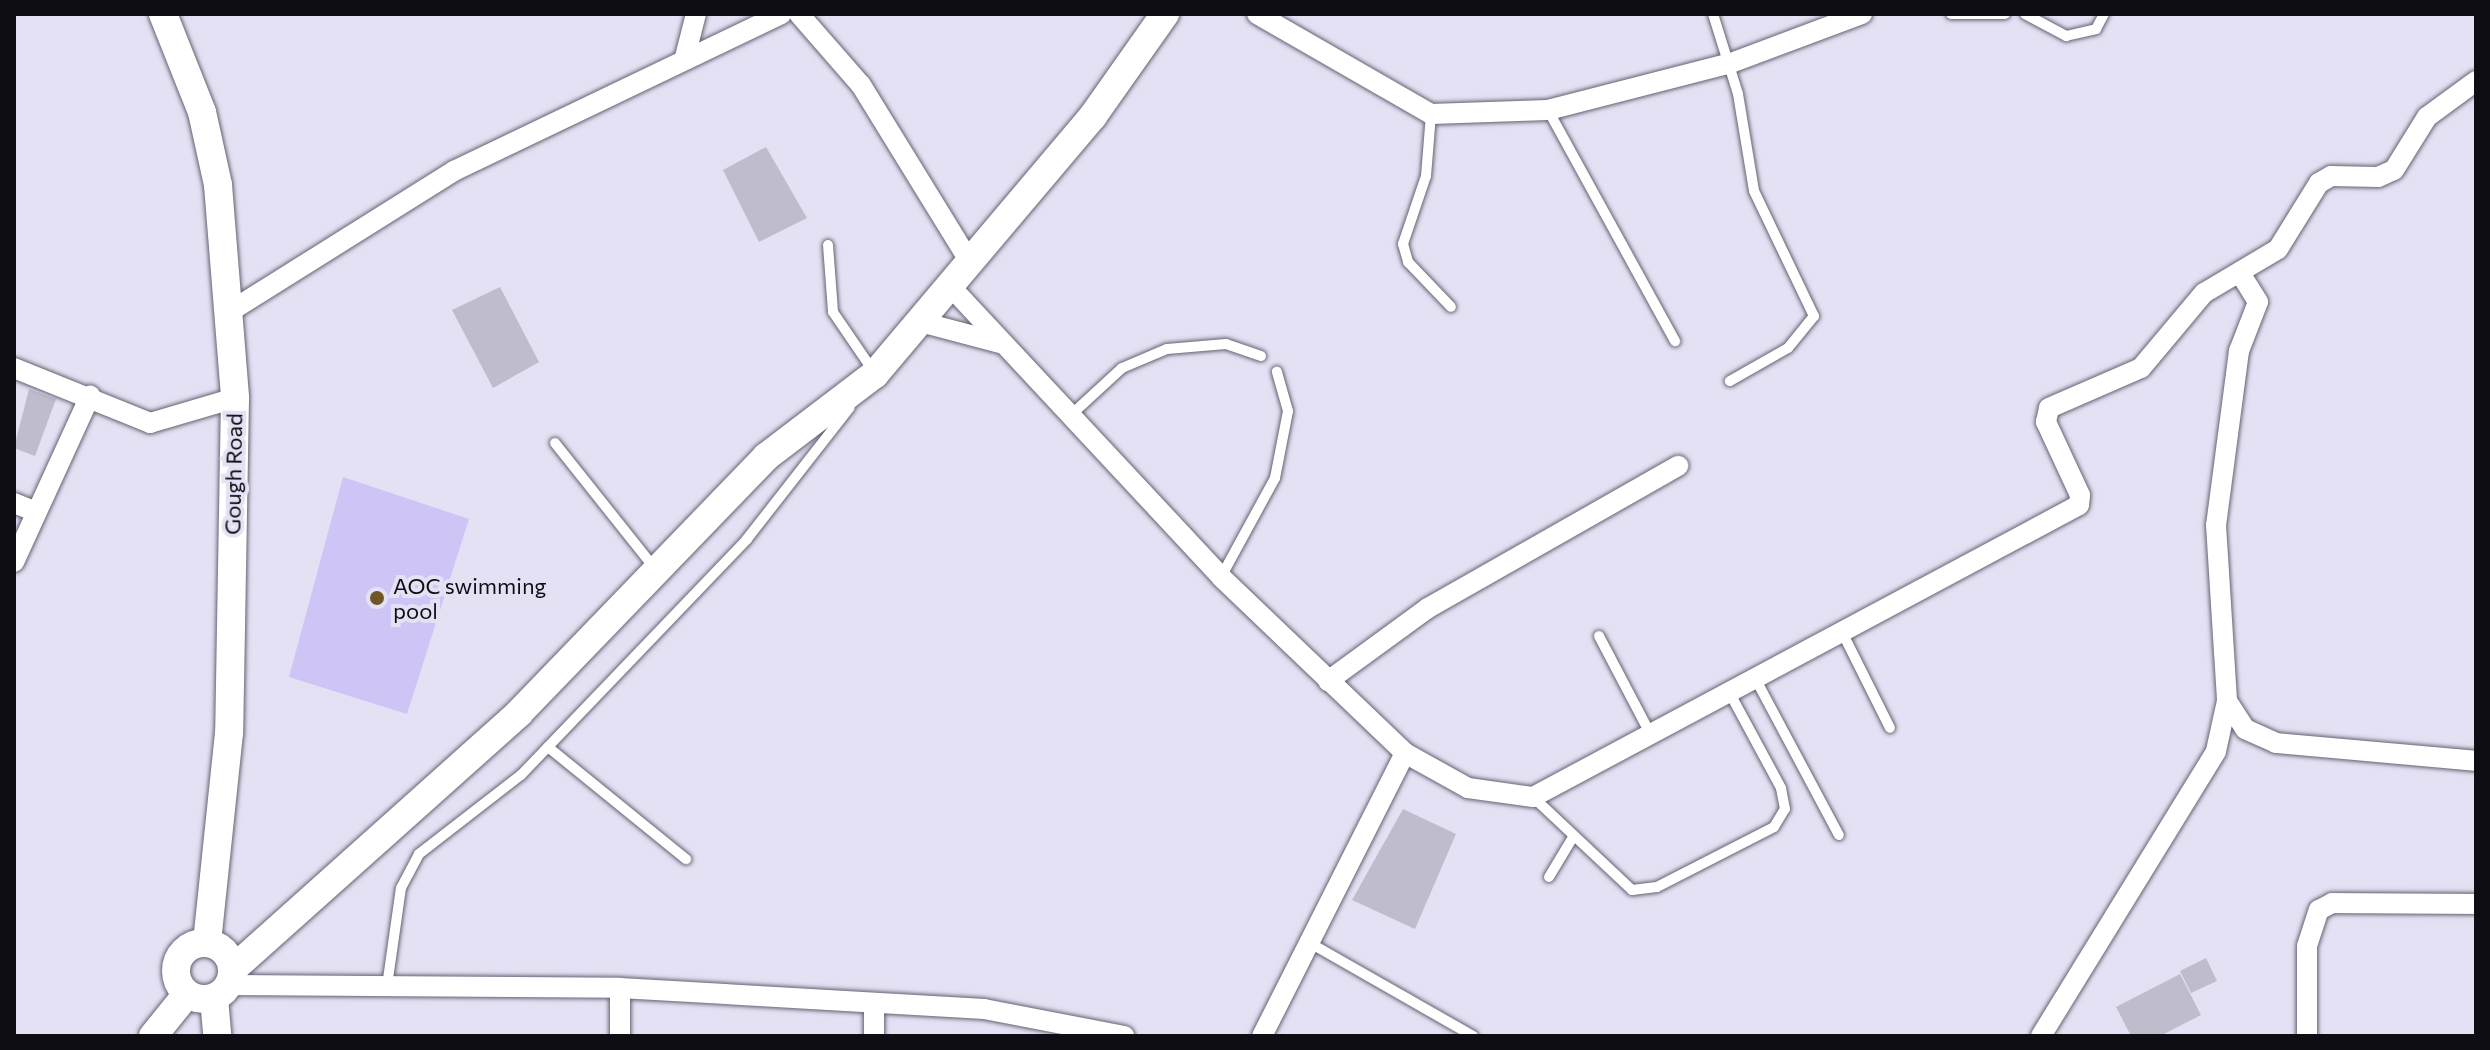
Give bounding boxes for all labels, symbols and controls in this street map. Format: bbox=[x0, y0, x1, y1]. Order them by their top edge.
street label: Gough Road bbox=[219, 413, 247, 535]
place label: AOC swimming pool bbox=[393, 572, 546, 624]
marker: AOC swimming pool bbox=[368, 589, 386, 607]

